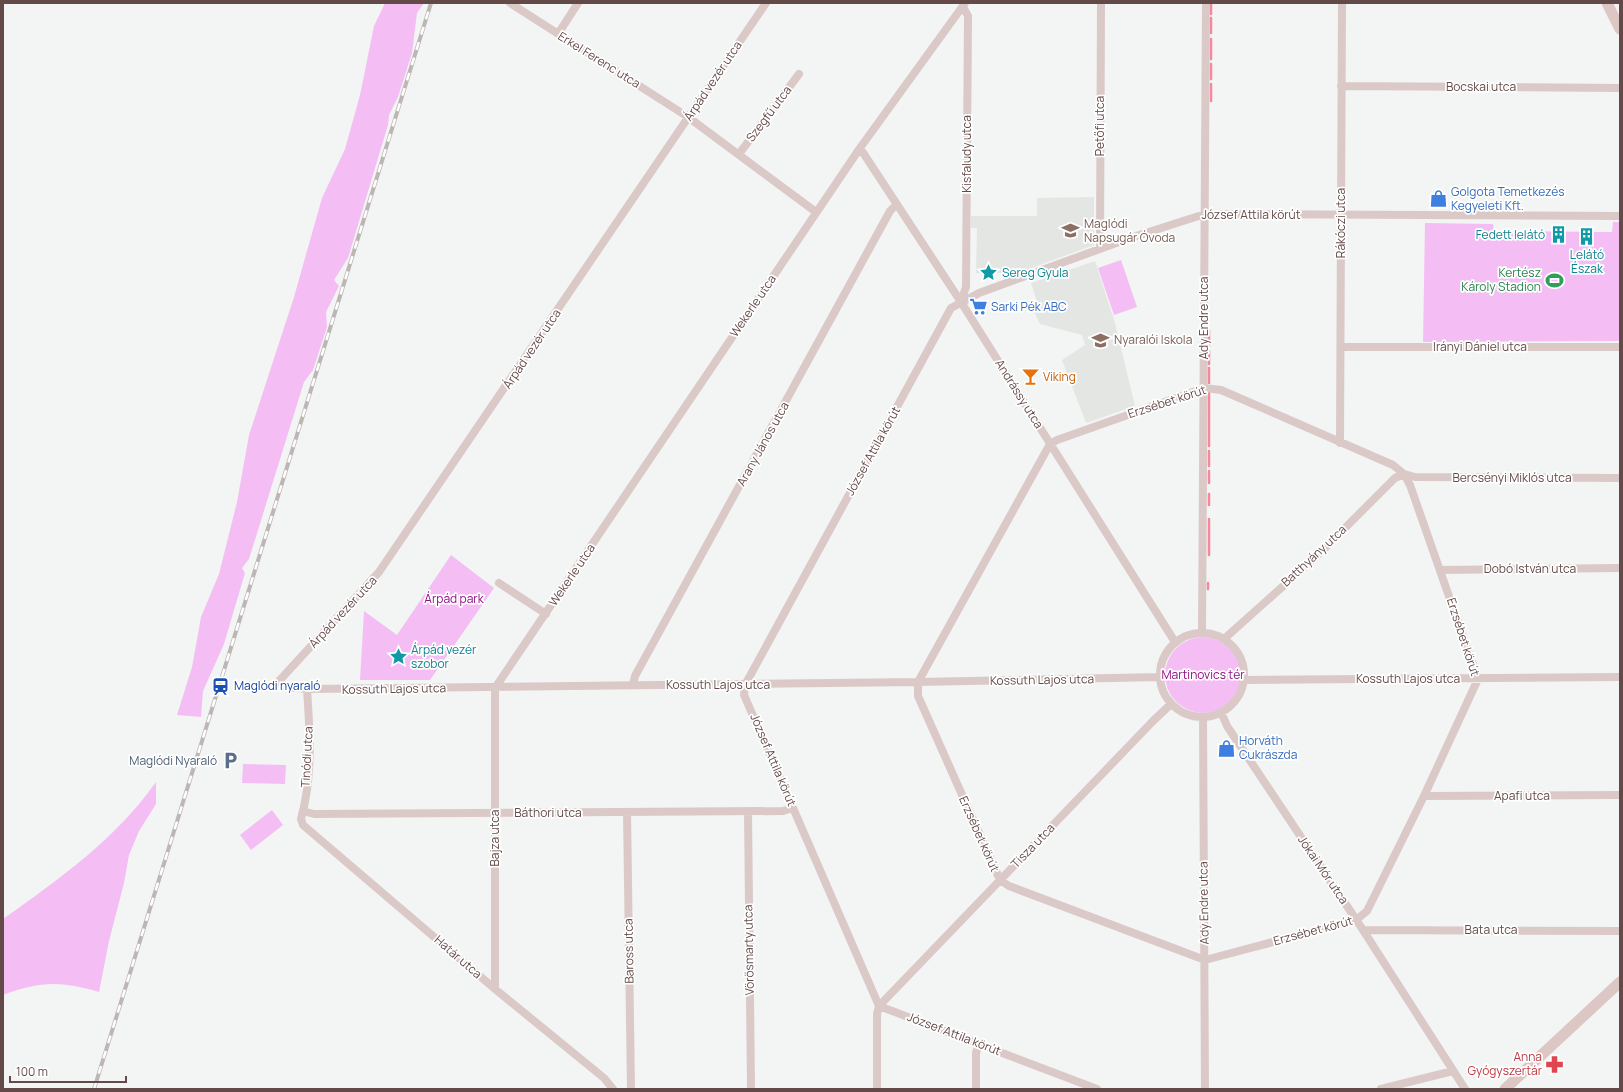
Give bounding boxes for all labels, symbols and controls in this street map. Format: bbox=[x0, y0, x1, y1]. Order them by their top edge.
street label: Erkel Ferenc utca bbox=[555, 27, 644, 92]
street label: Árpád vezér utca bbox=[680, 38, 746, 124]
street label: Bocskai utca bbox=[1446, 78, 1516, 95]
street label: Szegfű utca bbox=[742, 82, 795, 145]
street label: Petőfi utca bbox=[1091, 96, 1108, 156]
street label: Kisfaludy utca bbox=[958, 115, 975, 193]
place label: Golgota Temetkezés Kegyeleti Kft. bbox=[1451, 183, 1565, 214]
street label: Rákóczi utca bbox=[1332, 188, 1349, 258]
shop icon: Golgota Temetkezés Kegyeleti Kft. bbox=[1428, 189, 1448, 209]
street label: József Attila körút bbox=[1201, 206, 1301, 223]
place label: Maglódi Napsugár Óvoda bbox=[1084, 215, 1175, 246]
school or university icon: Maglódi Napsugár Óvoda bbox=[1061, 221, 1081, 241]
building icon: Fedett lelátó bbox=[1548, 225, 1568, 245]
place label: Fedett lelátó bbox=[1476, 226, 1545, 243]
building icon: Lelátó Észak bbox=[1577, 226, 1597, 246]
place label: Lelátó Észak bbox=[1570, 246, 1604, 277]
place icon: Sereg Gyula bbox=[979, 263, 999, 283]
place label: Sereg Gyula bbox=[1002, 264, 1069, 281]
place label: Kertész Károly Stadion bbox=[1461, 264, 1541, 295]
sports icon: Kertész Károly Stadion bbox=[1544, 270, 1564, 290]
street label: Wekerle utca bbox=[725, 271, 780, 340]
street label: Ady Endre utca bbox=[1195, 276, 1212, 360]
supermarket icon: Sarki Pék ABC bbox=[968, 297, 988, 317]
place label: Sarki Pék ABC bbox=[991, 298, 1067, 315]
street label: Árpád vezér utca bbox=[499, 306, 565, 392]
school or university icon: Nyaralói Iskola bbox=[1091, 330, 1111, 350]
place label: Nyaralói Iskola bbox=[1114, 331, 1192, 348]
street label: Irányi Dániel utca bbox=[1433, 338, 1527, 355]
street label: Andrássy utca bbox=[991, 356, 1047, 432]
bar icon: Viking bbox=[1020, 367, 1040, 387]
place label: Viking bbox=[1043, 368, 1076, 385]
street label: Erzsébet körút bbox=[1126, 381, 1208, 422]
street label: Arany János utca bbox=[732, 399, 793, 489]
street label: József Attila körút bbox=[841, 403, 904, 498]
street label: Bercsényi Miklós utca bbox=[1452, 469, 1572, 486]
street label: Batthyány utca bbox=[1277, 521, 1350, 590]
street label: Wekerle utca bbox=[544, 540, 599, 609]
street label: Dobó István utca bbox=[1484, 560, 1576, 577]
street label: Árpád vezér utca bbox=[305, 572, 380, 651]
park label: Árpád park bbox=[424, 590, 485, 607]
street label: Erzsébet körút bbox=[1443, 596, 1484, 678]
place label: Árpád vezér szobor bbox=[411, 641, 477, 672]
place icon: Árpád vezér szobor bbox=[388, 647, 408, 667]
park label: Martinovics tér bbox=[1161, 666, 1245, 683]
street label: Kossuth Lajos utca bbox=[990, 670, 1094, 689]
street label: Kossuth Lajos utca bbox=[1356, 670, 1460, 687]
station icon: Maglódi nyaraló bbox=[211, 676, 231, 696]
street label: Kossuth Lajos utca bbox=[666, 676, 770, 693]
place label: Maglódi nyaraló bbox=[234, 677, 320, 694]
street label: Kossuth Lajos utca bbox=[342, 679, 446, 698]
street label: József Attila körút bbox=[746, 711, 801, 809]
street label: Tinódi utca bbox=[296, 726, 317, 788]
place label: Horváth Cukrászda bbox=[1239, 732, 1297, 763]
shop icon: Horváth Cukrászda bbox=[1216, 738, 1236, 758]
parking icon: Maglódi Nyaraló bbox=[220, 751, 240, 771]
place label: Maglódi Nyaraló bbox=[129, 752, 217, 769]
street label: Apafi utca bbox=[1494, 787, 1550, 804]
street label: Erzsébet körút bbox=[955, 793, 1004, 875]
street label: Báthori utca bbox=[514, 804, 582, 821]
street label: Bajza utca bbox=[486, 809, 503, 867]
street label: Tisza utca bbox=[1007, 819, 1058, 872]
street label: Jókai Mór utca bbox=[1294, 832, 1353, 907]
street label: Ady Endre utca bbox=[1194, 861, 1213, 945]
street label: Vörösmarty utca bbox=[739, 905, 758, 995]
street label: Erzsébet körút bbox=[1271, 912, 1355, 949]
street label: Baross utca bbox=[619, 918, 638, 984]
street label: Bata utca bbox=[1465, 921, 1517, 938]
street label: Határ utca bbox=[431, 931, 486, 982]
street label: József Attila körút bbox=[905, 1008, 1004, 1059]
place label: Anna Gyógyszertár bbox=[1468, 1048, 1543, 1079]
pharmacy icon: Anna Gyógyszertár bbox=[1545, 1054, 1565, 1074]
scale bar bbox=[10, 1058, 126, 1084]
text: 100 m bbox=[16, 1063, 48, 1080]

